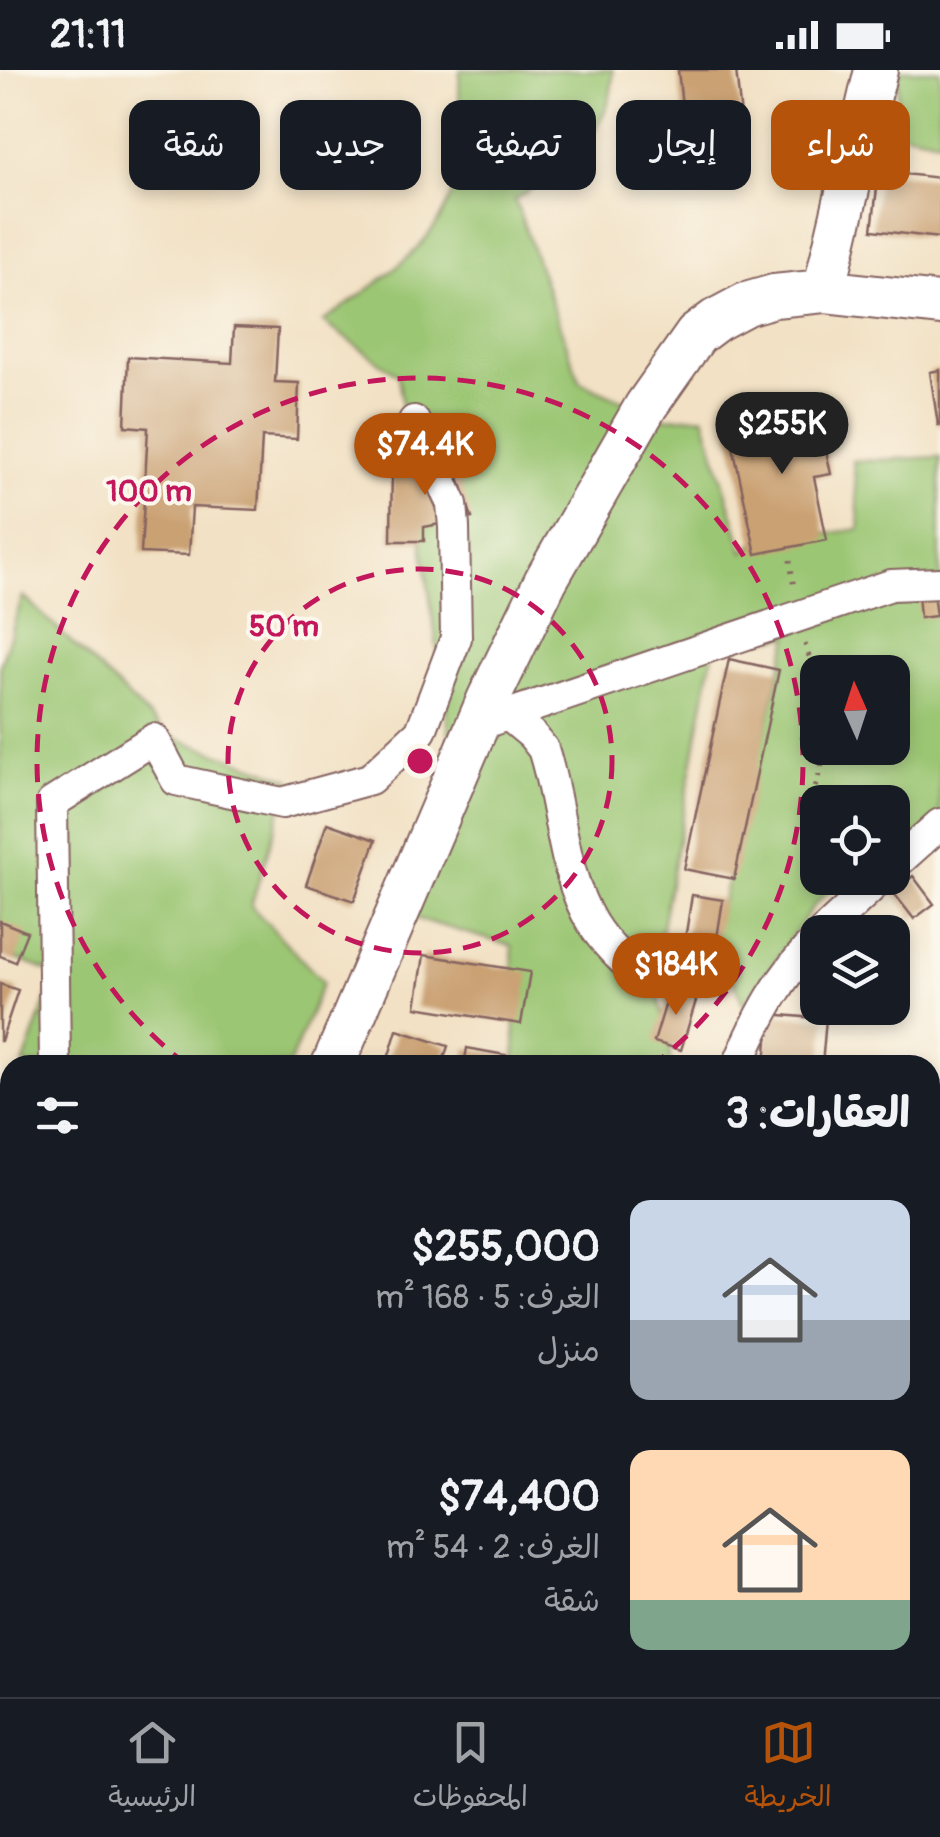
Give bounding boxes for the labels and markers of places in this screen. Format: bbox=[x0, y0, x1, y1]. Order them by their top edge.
pin: $255K bbox=[712, 392, 852, 477]
pin: $74.4K bbox=[344, 413, 506, 498]
centre of rings bbox=[402, 743, 438, 779]
pin: $184K bbox=[606, 933, 746, 1018]

